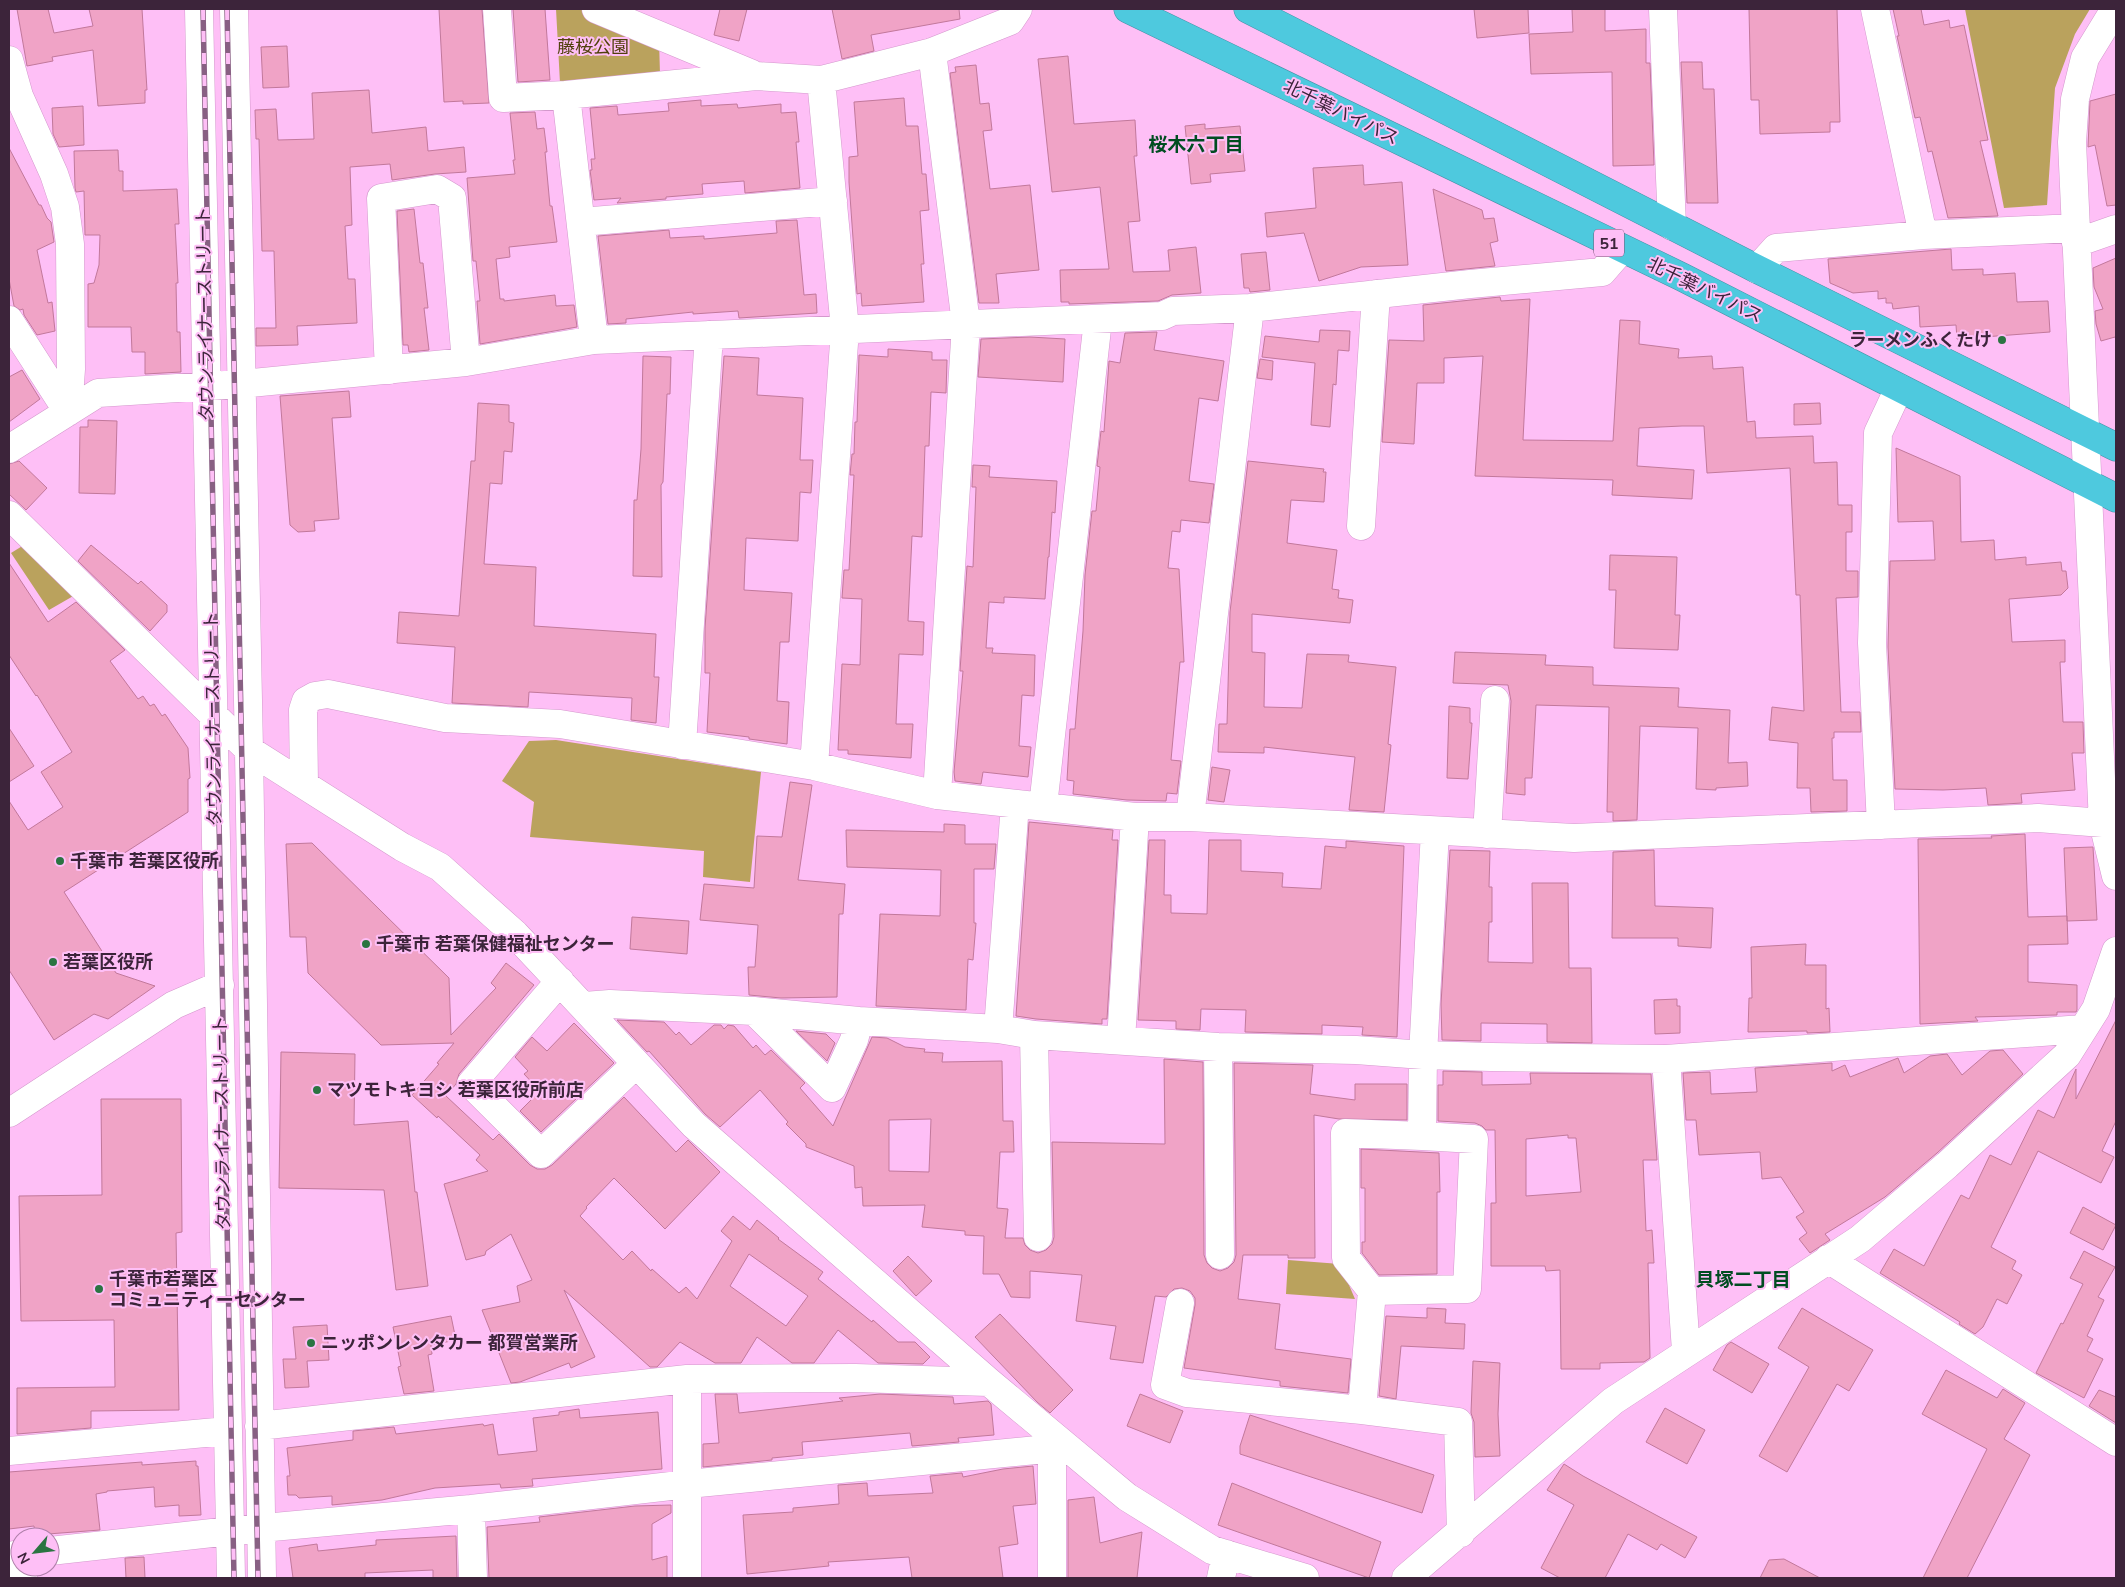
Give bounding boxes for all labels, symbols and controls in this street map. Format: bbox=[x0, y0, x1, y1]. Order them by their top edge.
park label: 藤桜公園 bbox=[557, 35, 629, 59]
street label: 北千葉バイパス bbox=[1279, 74, 1403, 150]
district label: 桜木六丁目 bbox=[1148, 132, 1244, 158]
street label: タウンライナーストリート bbox=[191, 206, 219, 422]
road number: 51 bbox=[1594, 230, 1624, 256]
street label: 北千葉バイパス bbox=[1643, 252, 1767, 328]
place label: ラーメンふくたけ bbox=[1849, 328, 1992, 352]
marker: ラーメンふくたけ bbox=[1996, 334, 2008, 346]
street label: タウンライナーストリート bbox=[199, 611, 227, 827]
place label: 千葉市 若葉区役所 bbox=[70, 849, 219, 873]
marker: 千葉市 若葉区役所 bbox=[54, 855, 66, 867]
place label: 千葉市 若葉保健福祉センター bbox=[376, 932, 615, 956]
marker: 千葉市 若葉保健福祉センター bbox=[360, 938, 372, 950]
place label: 若葉区役所 bbox=[63, 950, 153, 974]
marker: 若葉区役所 bbox=[47, 956, 59, 968]
street label: タウンライナーストリート bbox=[208, 1015, 236, 1231]
place label: マツモトキヨシ 若葉区役所前店 bbox=[327, 1078, 584, 1102]
marker: マツモトキヨシ 若葉区役所前店 bbox=[311, 1084, 323, 1096]
place label: 千葉市若葉区 コミュニティーセンター bbox=[109, 1267, 306, 1312]
district label: 貝塚二丁目 bbox=[1695, 1267, 1791, 1293]
marker: 千葉市若葉区 コミュニティーセンター bbox=[93, 1283, 105, 1295]
place label: ニッポンレンタカー 都賀営業所 bbox=[321, 1331, 578, 1355]
marker: ニッポンレンタカー 都賀営業所 bbox=[305, 1337, 317, 1349]
north arrow bbox=[10, 1527, 60, 1577]
text: N bbox=[13, 1549, 35, 1567]

